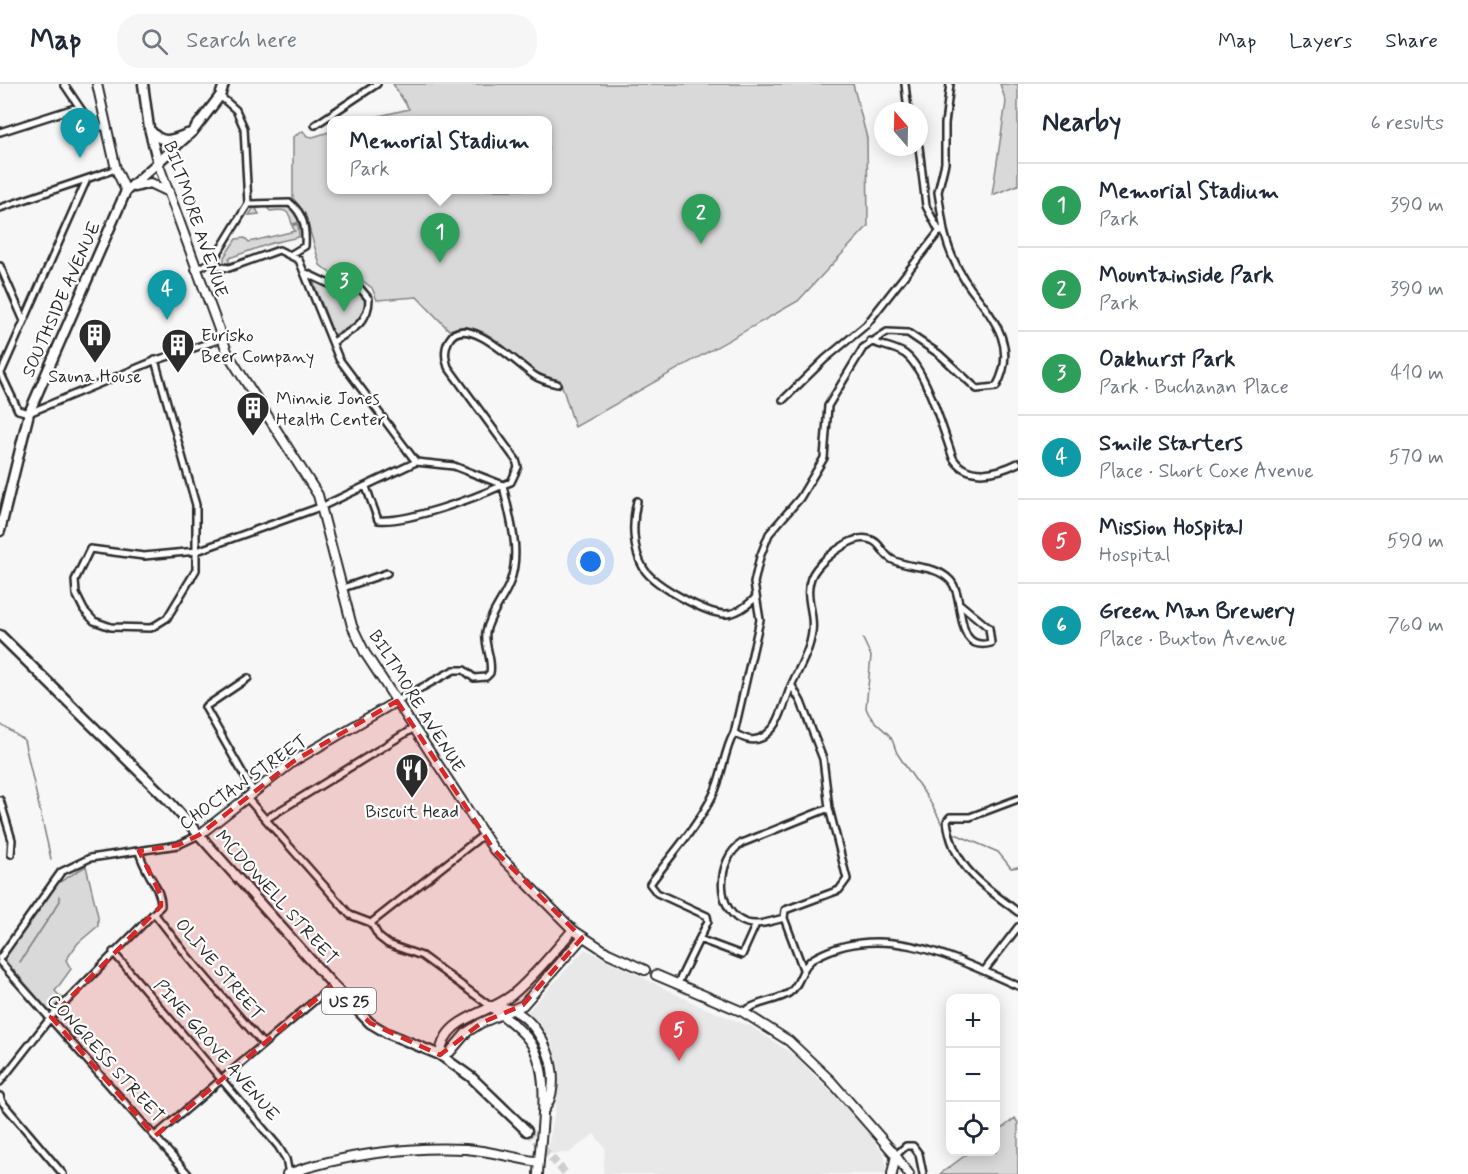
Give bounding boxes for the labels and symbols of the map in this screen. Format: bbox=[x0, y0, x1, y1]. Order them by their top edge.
north arrow bbox=[874, 102, 928, 156]
pin: 6 bbox=[60, 109, 100, 158]
street label: BILTMORE AVENUE bbox=[157, 138, 233, 301]
pin: 2 bbox=[682, 194, 720, 244]
pin: 1 bbox=[420, 214, 460, 263]
street label: SOUTHSIDE AVENUE bbox=[17, 217, 107, 381]
pin: 3 bbox=[324, 262, 364, 312]
pin: 4 bbox=[148, 270, 186, 320]
building icon: Sauna House bbox=[77, 317, 113, 364]
place label: Eurisko Beer Company bbox=[201, 324, 314, 369]
building icon: Eurisko Beer Company bbox=[160, 327, 196, 374]
place label: Sauna House bbox=[48, 365, 142, 389]
place label: Minnie Jones Health Center bbox=[276, 387, 386, 432]
building icon: Minnie Jones Health Center bbox=[235, 390, 271, 437]
your location bbox=[576, 547, 605, 576]
street label: BILTMORE AVENUE bbox=[363, 626, 470, 777]
street label: CHOCTAW STREET bbox=[175, 730, 313, 836]
restaurant icon: Biscuit Head bbox=[394, 752, 430, 799]
place label: Biscuit Head bbox=[365, 800, 459, 824]
street label: MCDOWELL STREET bbox=[209, 825, 343, 970]
street label: OLIVE STREET bbox=[169, 914, 269, 1026]
street label: PINE GROVE AVENUE bbox=[148, 975, 285, 1127]
road number: US 25 bbox=[322, 988, 376, 1014]
street label: CONGRESS STREET bbox=[41, 989, 169, 1128]
pin: 5 bbox=[660, 1012, 698, 1061]

